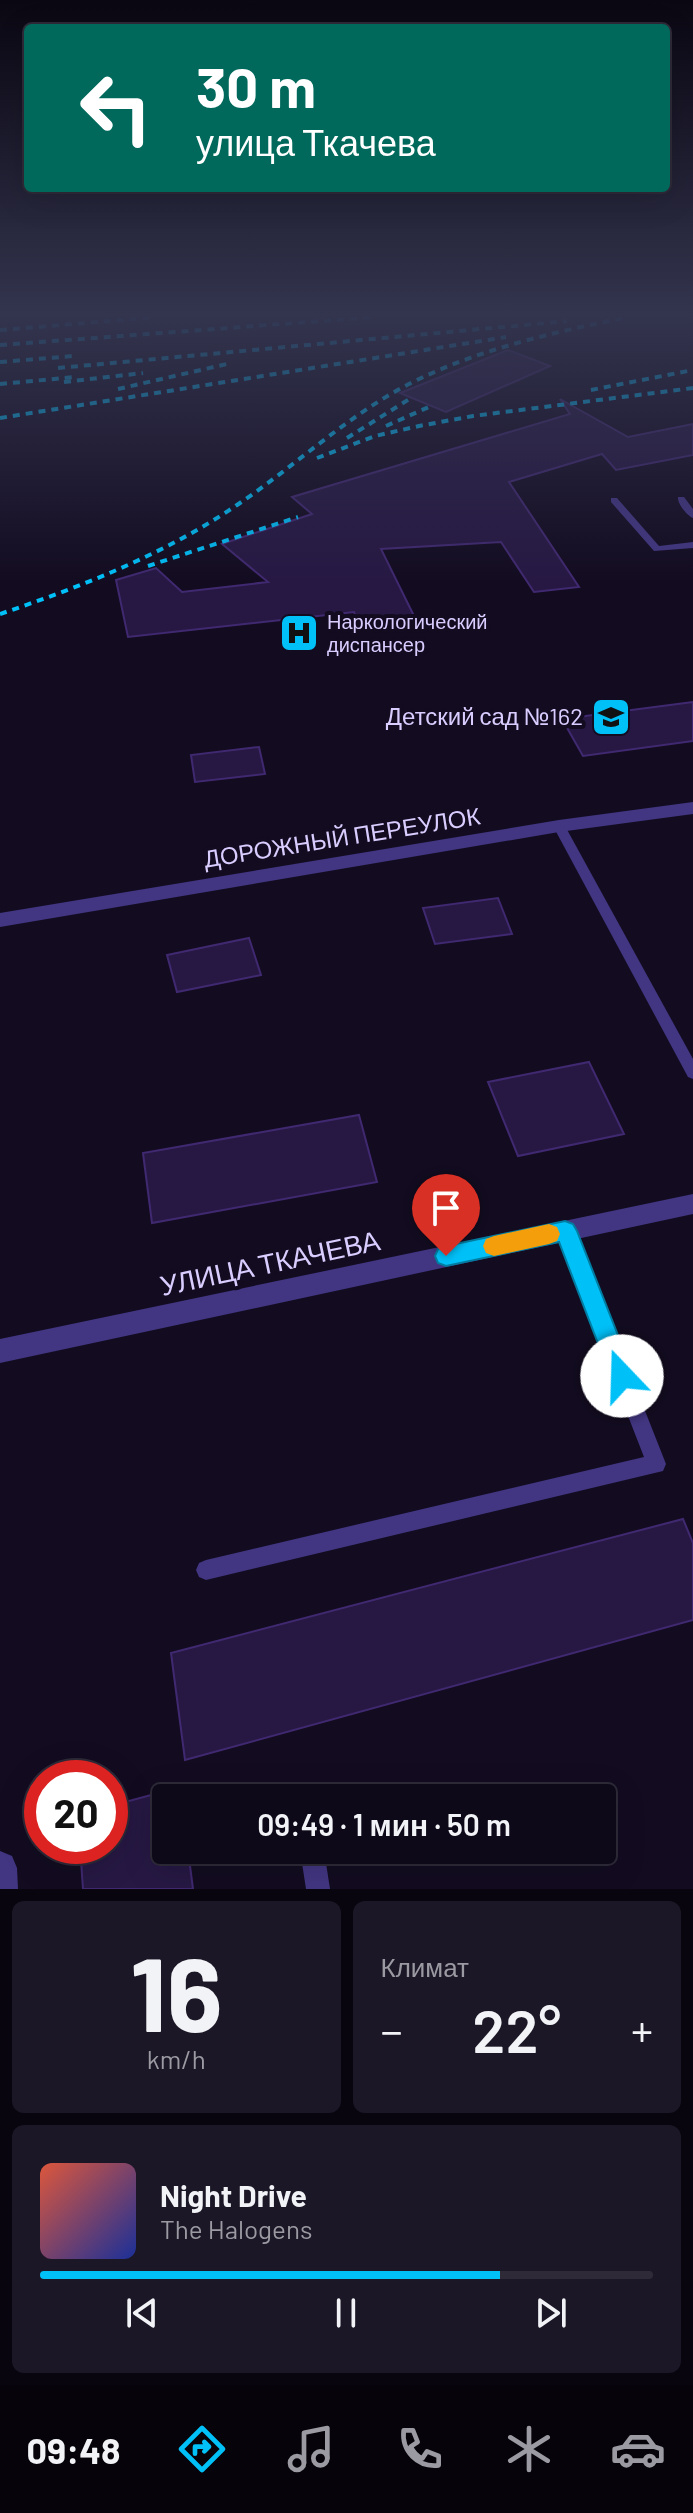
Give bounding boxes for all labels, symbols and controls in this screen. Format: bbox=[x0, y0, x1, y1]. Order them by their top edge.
text: 30 m bbox=[196, 52, 316, 119]
icon: left bbox=[64, 56, 168, 160]
text: улица Ткачева bbox=[196, 120, 436, 163]
place label: Наркологический диспансер bbox=[327, 609, 487, 656]
hospital icon: Наркологический диспансер bbox=[278, 612, 320, 654]
school or university icon: Детский сад №162 bbox=[590, 696, 632, 738]
place label: Детский сад №162 bbox=[386, 701, 583, 730]
street label: ДОРОЖНЫЙ ПЕРЕУЛОК bbox=[201, 800, 482, 873]
pin bbox=[412, 1174, 480, 1256]
icon: arrive bbox=[424, 1186, 468, 1230]
street label: УЛИЦА ТКАЧЕВА bbox=[157, 1222, 383, 1302]
position arrow bbox=[580, 1334, 664, 1418]
speed limit sign: 20 bbox=[24, 1760, 128, 1864]
text: 09:49 · 1 мин · 50 m bbox=[257, 1806, 511, 1842]
text: 16 bbox=[130, 1928, 223, 2053]
text: Климат bbox=[381, 1951, 469, 1982]
text: 22° bbox=[472, 1993, 561, 2065]
text: − bbox=[381, 2003, 403, 2056]
text: + bbox=[631, 2003, 653, 2056]
text: km/h bbox=[147, 2043, 206, 2074]
text: Night Drive bbox=[160, 2177, 307, 2213]
text: The Halogens bbox=[160, 2213, 312, 2244]
icon: previous bbox=[120, 2291, 164, 2335]
icon: pause bbox=[324, 2291, 368, 2335]
icon: next bbox=[529, 2291, 573, 2335]
icon: directions bbox=[174, 2421, 230, 2477]
icon: music bbox=[283, 2421, 339, 2477]
icon: phone bbox=[392, 2421, 448, 2477]
icon: climate bbox=[501, 2421, 557, 2477]
icon: car bbox=[610, 2421, 666, 2477]
text: 09:48 bbox=[27, 2428, 121, 2471]

